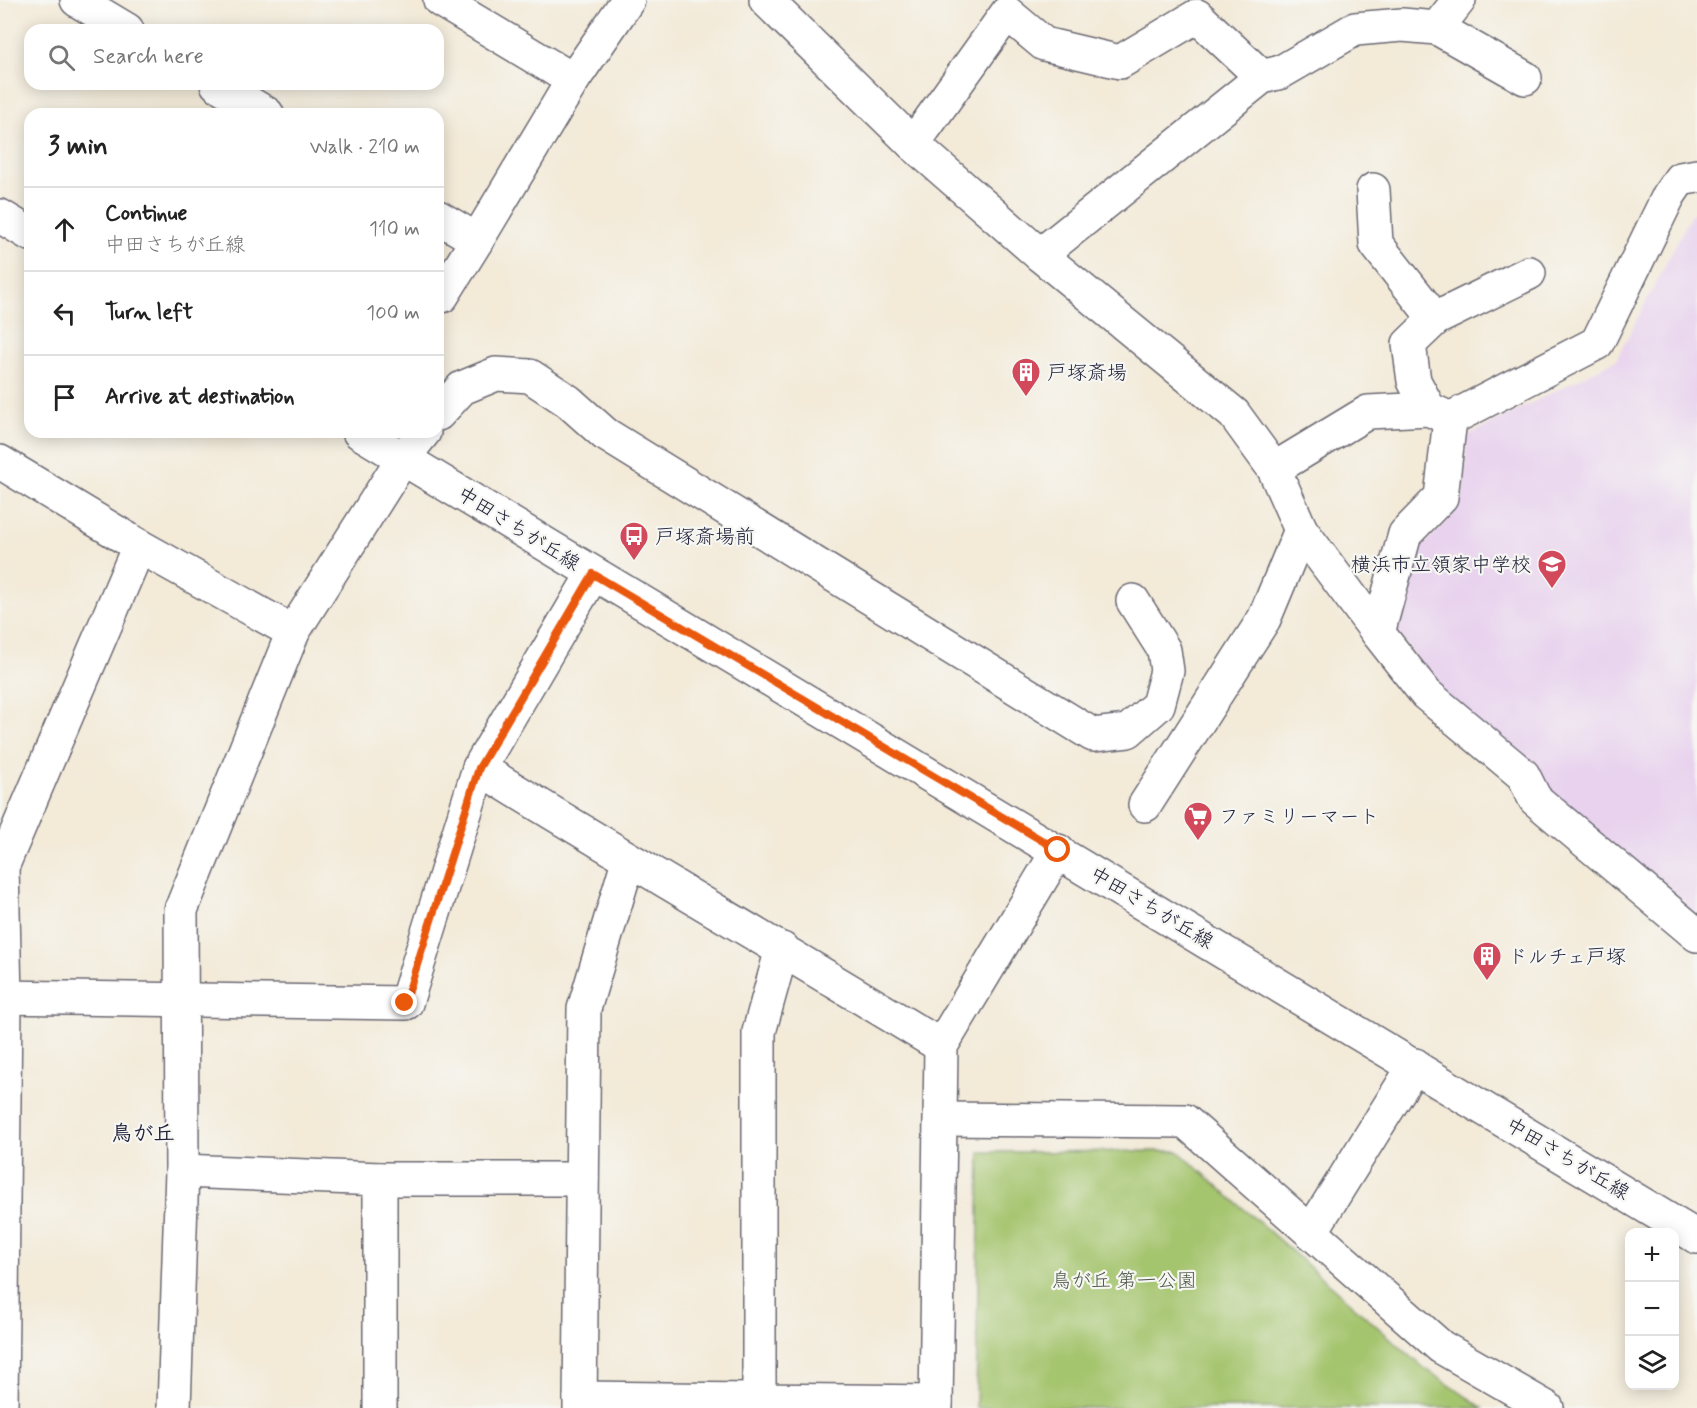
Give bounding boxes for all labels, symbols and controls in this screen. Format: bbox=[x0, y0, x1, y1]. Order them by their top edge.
search box bbox=[24, 24, 444, 90]
icon: search bbox=[45, 41, 78, 74]
text: Search here bbox=[93, 43, 204, 71]
text: 3 min bbox=[48, 130, 108, 164]
text: Walk · 210 m bbox=[310, 134, 420, 161]
text: Continue bbox=[105, 200, 187, 228]
icon: ahead bbox=[48, 213, 81, 246]
text: 110 m bbox=[369, 216, 420, 243]
text: 中田さちが丘線 bbox=[105, 232, 245, 259]
icon: left bbox=[48, 297, 81, 330]
text: Turn left bbox=[105, 299, 193, 327]
text: 100 m bbox=[366, 300, 420, 327]
building icon: 戸塚斎場 bbox=[1010, 356, 1042, 398]
place label: 戸塚斎場 bbox=[1047, 360, 1127, 387]
icon: arrive bbox=[48, 381, 81, 414]
text: Arrive at destination bbox=[105, 383, 295, 411]
street label: 中田さちが丘線 bbox=[452, 481, 585, 578]
bus stop icon: 戸塚斎場前 bbox=[618, 520, 650, 562]
place label: 戸塚斎場前 bbox=[655, 524, 755, 551]
school or university icon: 横浜市立領家中学校 bbox=[1536, 548, 1568, 590]
place label: 横浜市立領家中学校 bbox=[1351, 552, 1531, 579]
supermarket icon: ファミリーマート bbox=[1182, 800, 1214, 842]
place label: ファミリーマート bbox=[1219, 804, 1379, 831]
route start bbox=[1044, 836, 1070, 862]
street label: 中田さちが丘線 bbox=[1084, 861, 1218, 956]
building icon: ドルチェ戸塚 bbox=[1471, 940, 1503, 982]
place label: ドルチェ戸塚 bbox=[1508, 944, 1626, 971]
route end bbox=[391, 989, 417, 1015]
street label: 中田さちが丘線 bbox=[1500, 1112, 1634, 1207]
district label: 鳥が丘 bbox=[112, 1120, 175, 1148]
map controls bbox=[1625, 1228, 1679, 1390]
button: + bbox=[1625, 1228, 1679, 1282]
park label: 鳥が丘 第一公園 bbox=[1051, 1268, 1197, 1295]
button: − bbox=[1625, 1282, 1679, 1336]
button: layers bbox=[1625, 1336, 1679, 1390]

